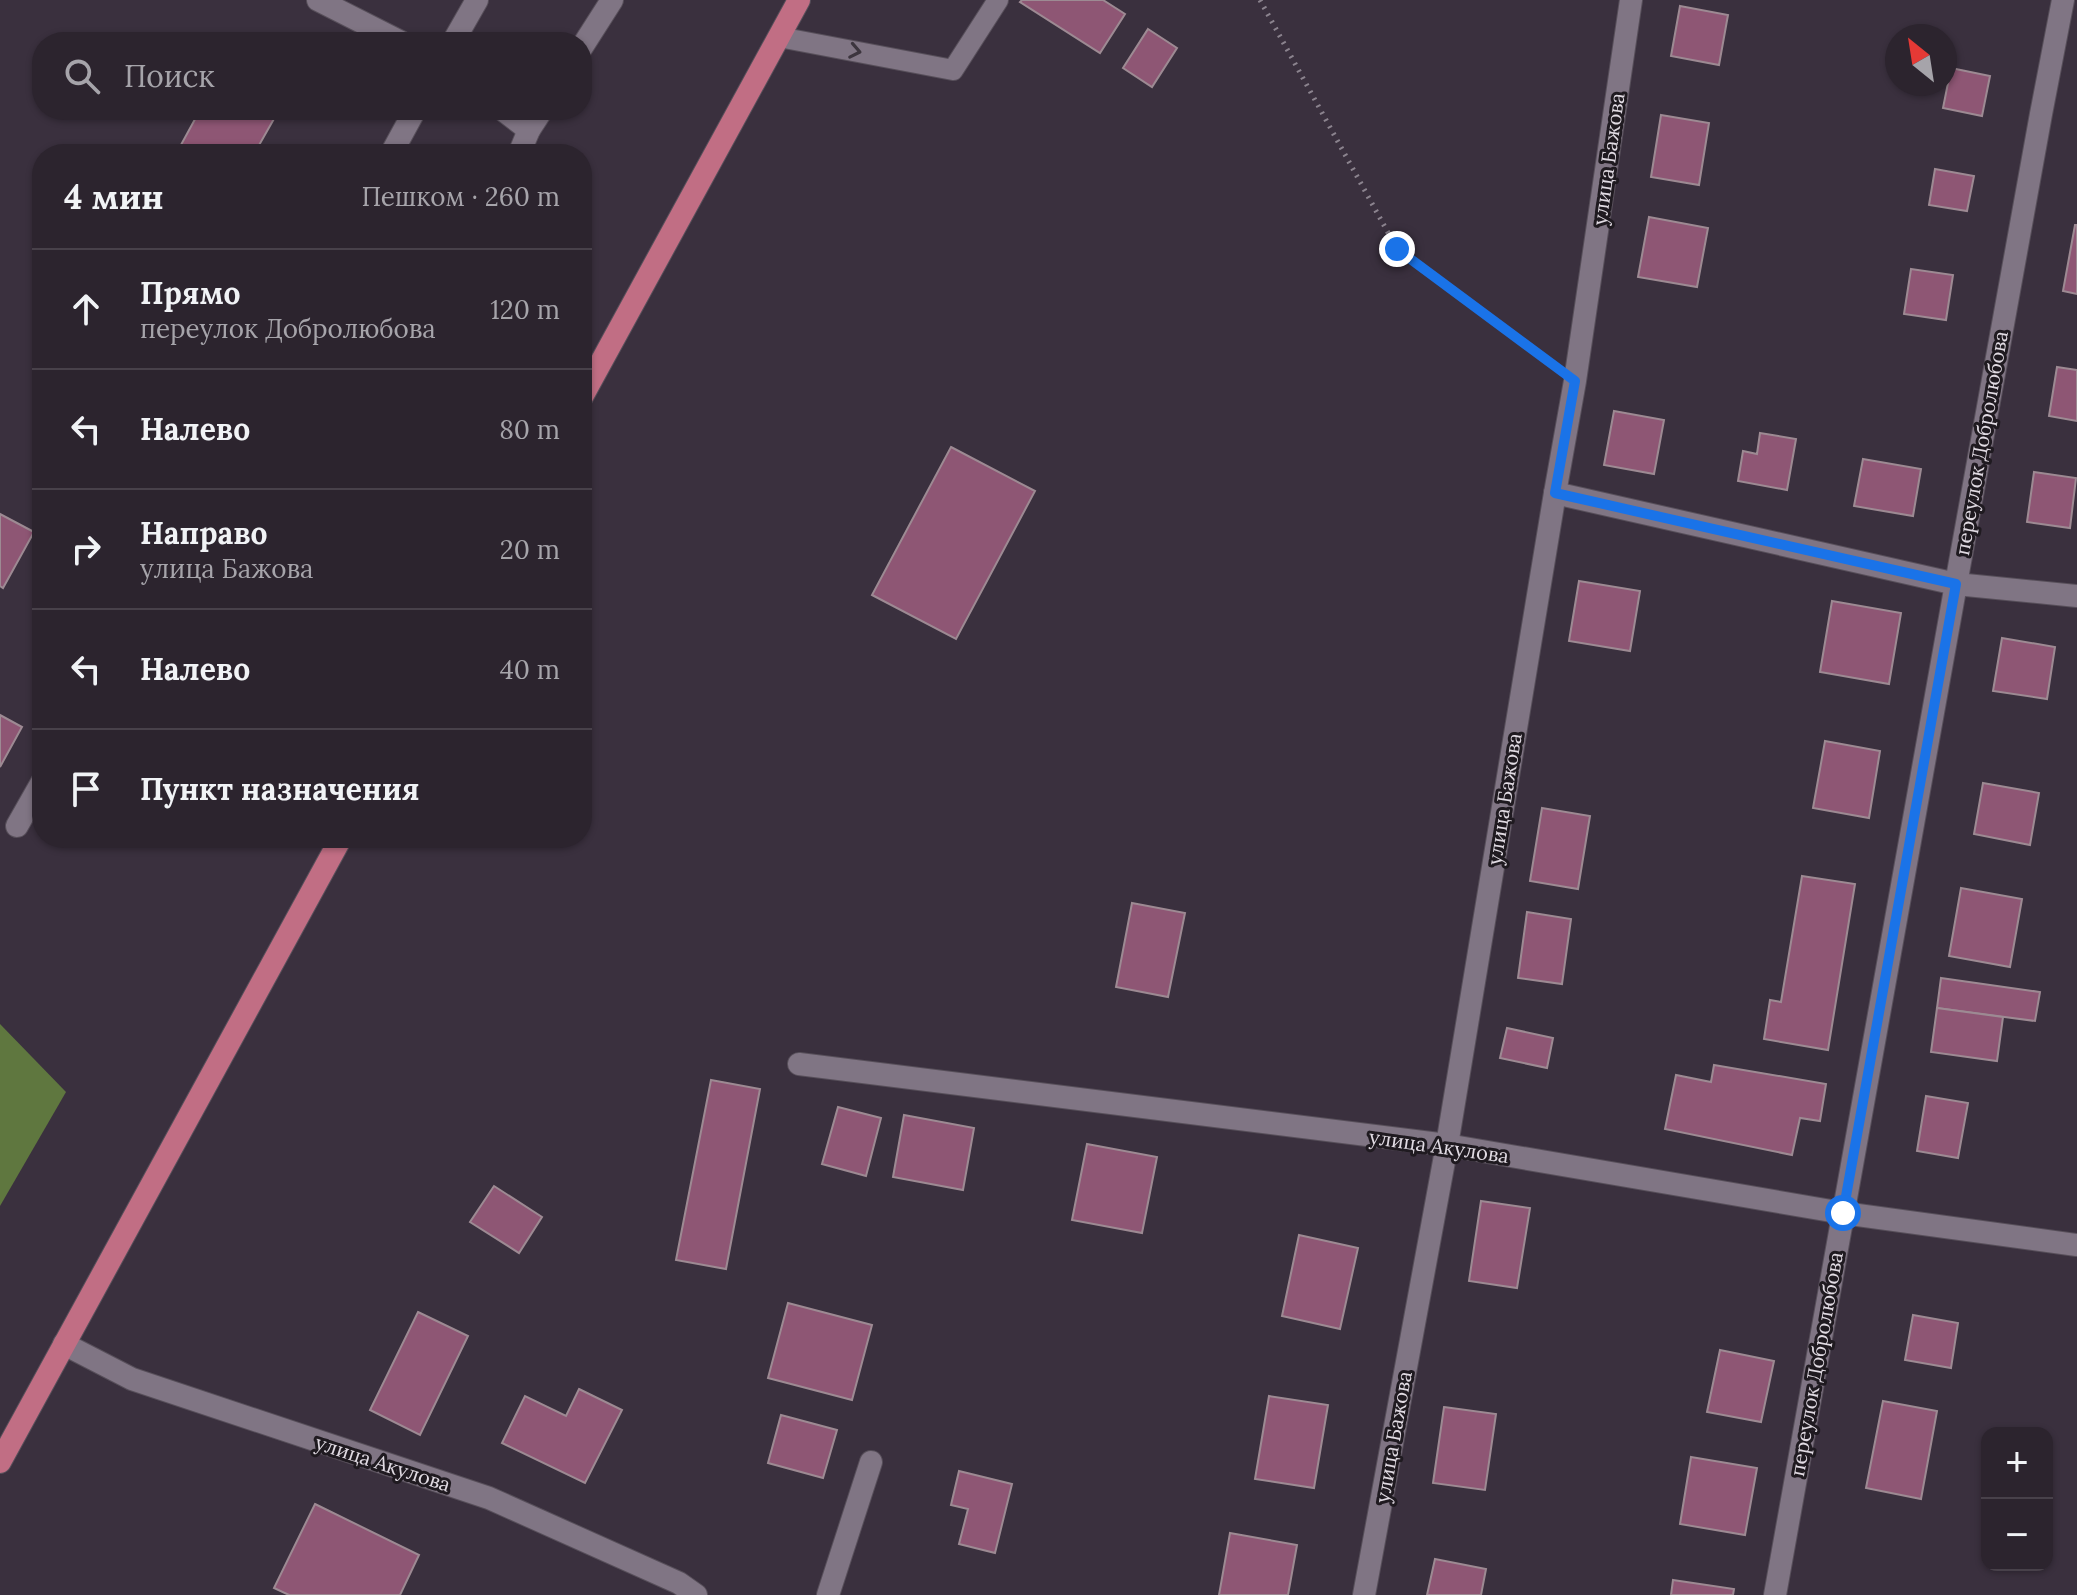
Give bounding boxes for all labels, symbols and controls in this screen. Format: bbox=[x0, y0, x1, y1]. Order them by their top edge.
north arrow bbox=[1885, 24, 1957, 96]
search box bbox=[32, 32, 592, 120]
one-way arrow bbox=[849, 42, 862, 59]
icon: search bbox=[60, 54, 104, 98]
text: Поиск bbox=[124, 57, 215, 95]
street label: улица Бажова bbox=[1586, 91, 1630, 227]
text: 4 мин bbox=[64, 175, 164, 218]
text: Пешком · 260 m bbox=[362, 180, 560, 213]
route end bbox=[1379, 231, 1415, 267]
text: Прямо bbox=[140, 274, 241, 312]
icon: ahead bbox=[64, 287, 108, 331]
text: 120 m bbox=[490, 293, 560, 326]
text: переулок Добролюбова bbox=[140, 312, 436, 345]
street label: переулок Добролюбова bbox=[1949, 329, 2013, 557]
icon: left bbox=[64, 407, 108, 451]
text: Налево bbox=[140, 410, 250, 448]
text: 80 m bbox=[499, 413, 560, 446]
text: Направо bbox=[140, 514, 268, 552]
icon: right bbox=[64, 527, 108, 571]
text: 20 m bbox=[500, 533, 560, 566]
text: улица Бажова bbox=[140, 552, 314, 585]
icon: left bbox=[64, 647, 108, 691]
text: Налево bbox=[140, 650, 250, 688]
text: 40 m bbox=[500, 653, 560, 686]
street label: улица Бажова bbox=[1481, 731, 1527, 867]
icon: arrive bbox=[64, 767, 108, 811]
text: Пункт назначения bbox=[140, 770, 419, 808]
street label: улица Акулова bbox=[1368, 1124, 1510, 1168]
route start bbox=[1825, 1195, 1861, 1231]
street label: переулок Добролюбова bbox=[1784, 1250, 1848, 1478]
street label: улица Бажова bbox=[1369, 1369, 1417, 1505]
map controls bbox=[1981, 1427, 2053, 1571]
button: + bbox=[1981, 1427, 2053, 1499]
street label: улица Акулова bbox=[312, 1429, 454, 1497]
button: − bbox=[1981, 1499, 2053, 1571]

